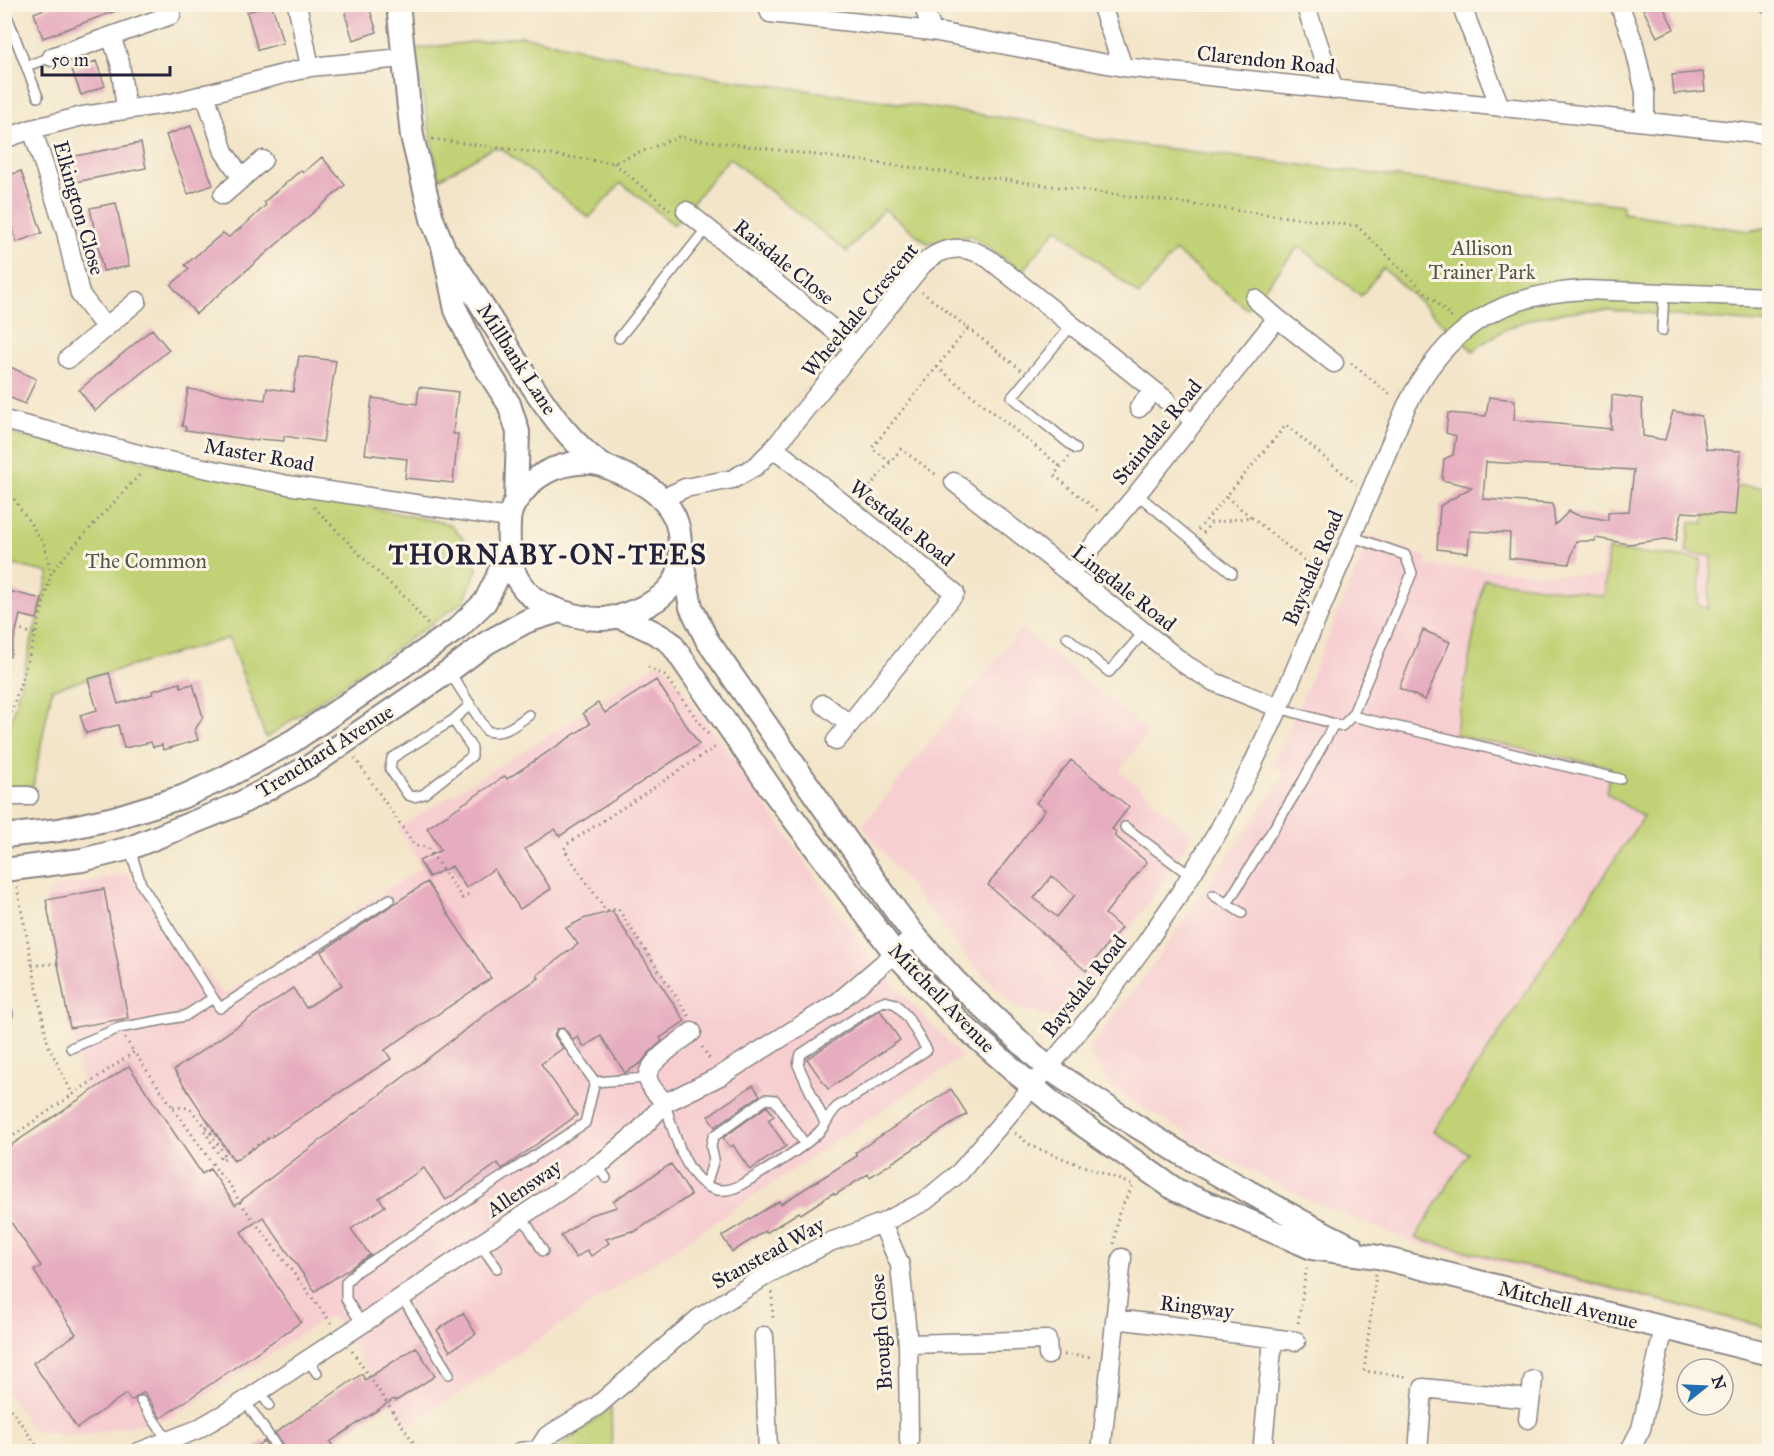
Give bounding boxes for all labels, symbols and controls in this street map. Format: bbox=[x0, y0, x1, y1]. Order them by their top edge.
scale bar bbox=[42, 39, 170, 77]
street label: Clarendon Road bbox=[1196, 40, 1337, 80]
text: 50 m bbox=[51, 49, 89, 71]
street label: Elkington Close bbox=[47, 138, 111, 278]
street label: Raisdale Close bbox=[728, 213, 840, 311]
park label: Allison Trainer Park bbox=[1429, 235, 1536, 285]
street label: Wheeldale Crescent bbox=[796, 237, 924, 383]
street label: Millbank Lane bbox=[471, 298, 563, 420]
street label: Staindale Road bbox=[1106, 374, 1208, 490]
street label: Master Road bbox=[202, 433, 317, 478]
street label: Westdale Road bbox=[844, 474, 960, 572]
street label: Baysdale Road bbox=[1277, 506, 1349, 630]
district label: THORNABY-ON-TEES bbox=[388, 538, 707, 571]
street label: Lingdale Road bbox=[1067, 539, 1182, 637]
park label: The Common bbox=[85, 548, 207, 574]
street label: Trenchard Avenue bbox=[252, 698, 399, 804]
street label: Baysdale Road bbox=[1036, 929, 1132, 1042]
street label: Mitchell Avenue bbox=[883, 938, 1001, 1059]
street label: Allensway bbox=[481, 1153, 568, 1223]
street label: Stanstead Way bbox=[707, 1211, 830, 1295]
street label: Brough Close bbox=[864, 1273, 898, 1391]
street label: Mitchell Avenue bbox=[1496, 1275, 1641, 1335]
street label: Ringway bbox=[1159, 1290, 1237, 1325]
north arrow bbox=[1675, 1357, 1735, 1417]
text: N bbox=[1708, 1373, 1730, 1392]

